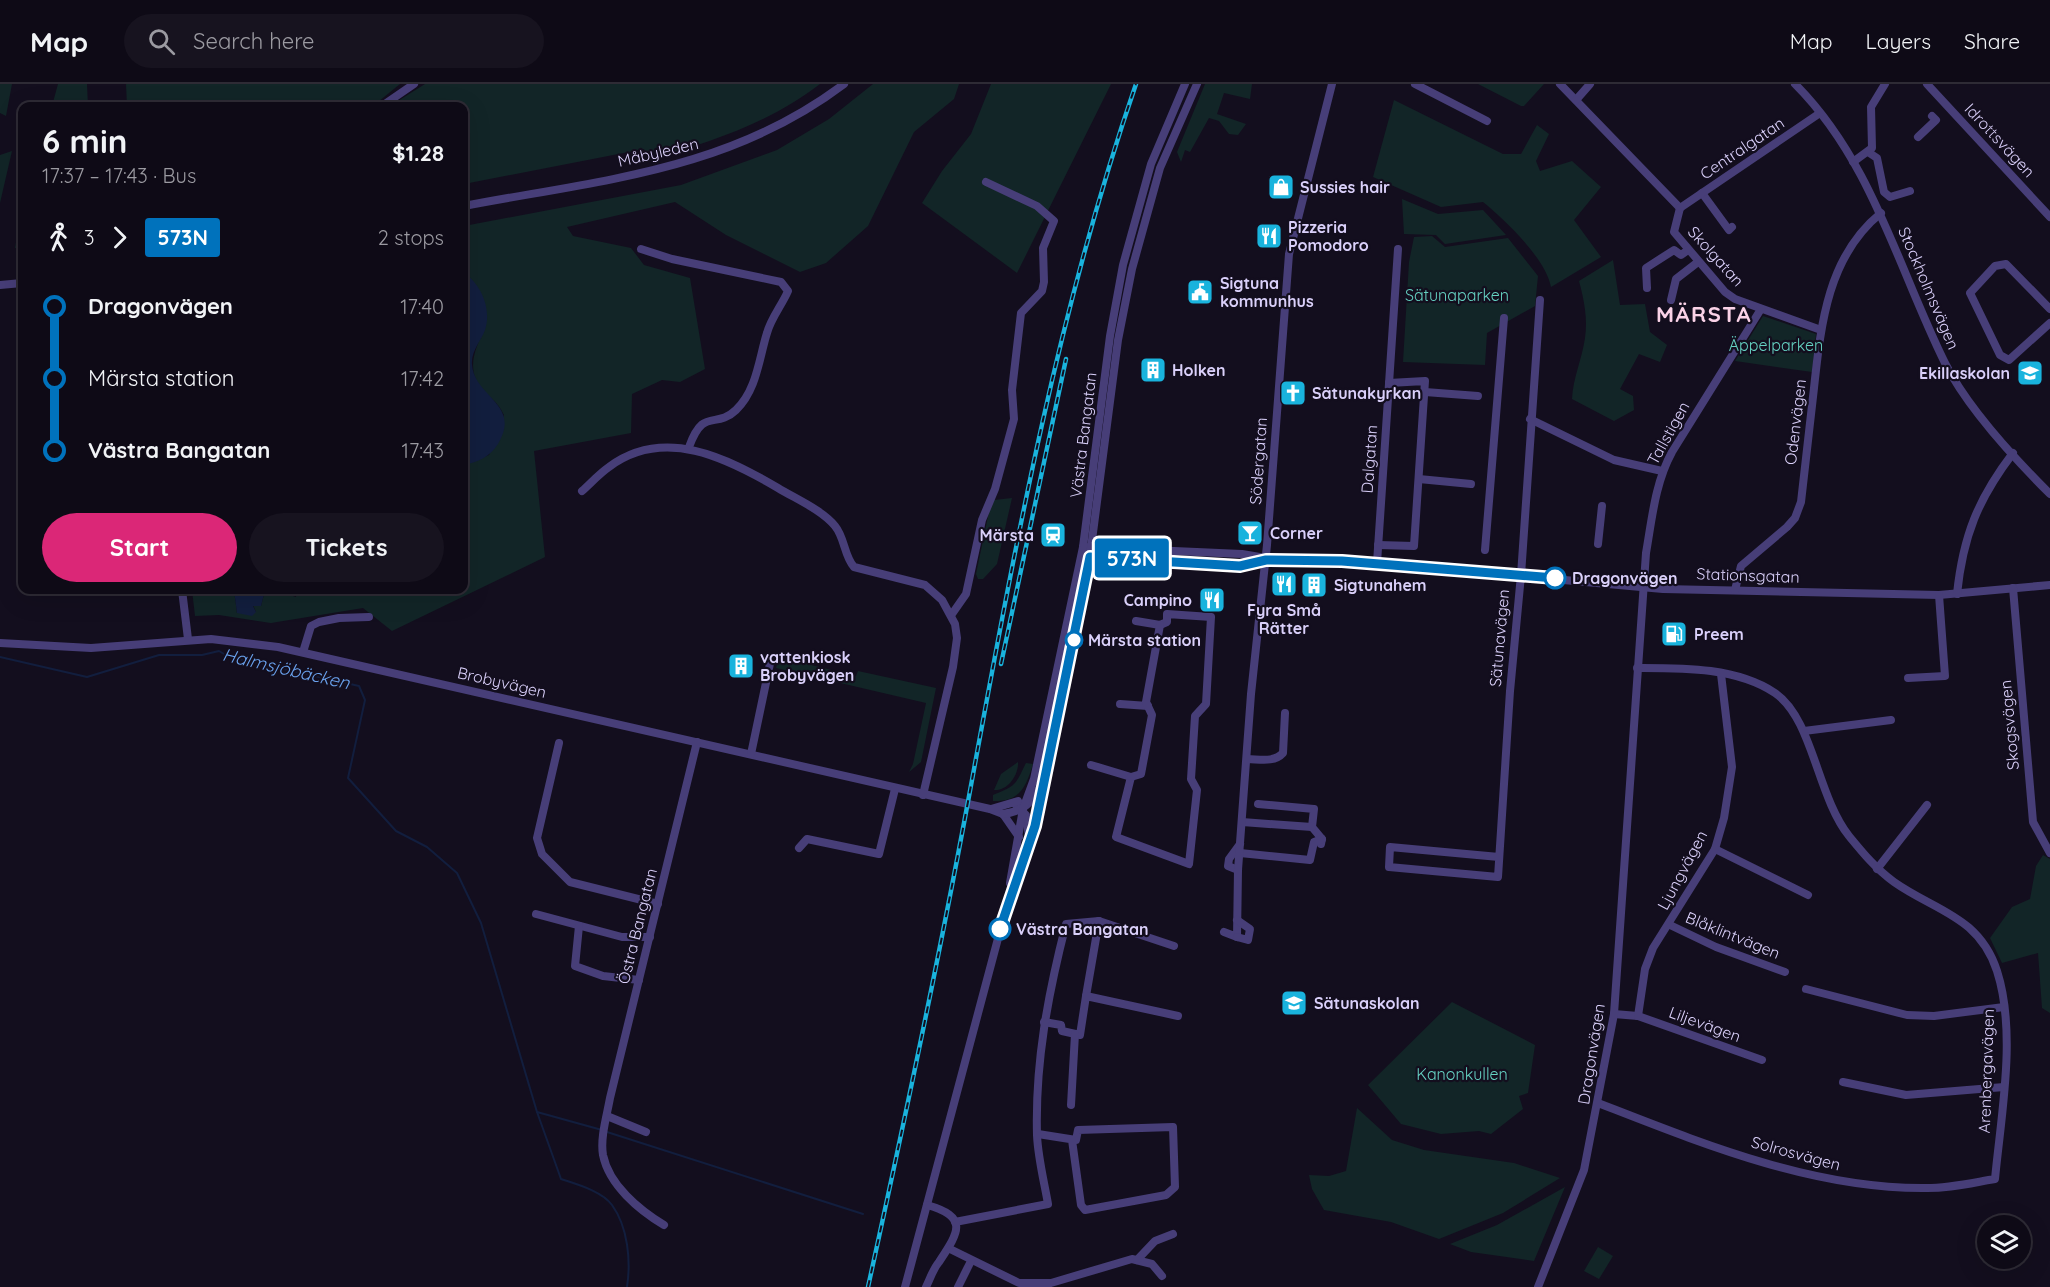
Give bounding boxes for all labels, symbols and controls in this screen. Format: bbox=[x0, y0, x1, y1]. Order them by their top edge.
search box bbox=[124, 14, 544, 68]
text: Map bbox=[30, 24, 88, 59]
icon: search bbox=[145, 25, 178, 58]
text: Search here bbox=[193, 27, 315, 55]
text: Map bbox=[1790, 28, 1833, 54]
text: Layers bbox=[1866, 28, 1931, 54]
text: Share bbox=[1964, 28, 2020, 54]
street label: Idrottsvägen bbox=[1961, 99, 2039, 181]
street label: Centralgatan bbox=[1696, 113, 1788, 183]
text: 6 min bbox=[42, 120, 127, 161]
street label: Måbyleden bbox=[616, 133, 700, 171]
text: $1.28 bbox=[392, 139, 444, 167]
text: 17:37 – 17:43 · Bus bbox=[42, 163, 196, 188]
shop icon: Sussies hair bbox=[1266, 172, 1296, 202]
place label: Sussies hair bbox=[1300, 177, 1390, 197]
place label: Pizzeria Pomodoro bbox=[1288, 217, 1369, 255]
icon: walk bbox=[42, 221, 75, 254]
icon: forward bbox=[103, 221, 136, 254]
restaurant icon: Pizzeria Pomodoro bbox=[1254, 221, 1284, 251]
street label: Skolgatan bbox=[1684, 222, 1748, 290]
text: 573N bbox=[157, 224, 208, 250]
street label: Stockholmsvägen bbox=[1894, 224, 1964, 352]
text: 3 bbox=[84, 225, 94, 250]
text: 2 stops bbox=[378, 225, 444, 250]
place label: Sigtuna kommunhus bbox=[1220, 273, 1314, 311]
public building icon: Sigtuna kommunhus bbox=[1185, 277, 1215, 307]
park label: Sätunaparken bbox=[1405, 285, 1509, 305]
text: Dragonvägen bbox=[88, 292, 233, 320]
text: 17:40 bbox=[400, 294, 444, 319]
district label: MÄRSTA bbox=[1656, 300, 1752, 328]
park label: Äppelparken bbox=[1729, 335, 1823, 355]
building icon: Holken bbox=[1138, 355, 1168, 385]
school or university icon: Ekillaskolan bbox=[2015, 358, 2045, 388]
place label: Holken bbox=[1172, 360, 1226, 380]
place label: Ekillaskolan bbox=[1919, 363, 2010, 383]
text: Märsta station bbox=[88, 364, 234, 392]
text: 17:42 bbox=[401, 366, 444, 391]
street label: Västra Bangatan bbox=[1065, 371, 1101, 499]
church icon: Sätunakyrkan bbox=[1278, 378, 1308, 408]
street label: Odenvägen bbox=[1780, 378, 1810, 466]
place label: Sätunakyrkan bbox=[1312, 383, 1421, 403]
street label: Tallstigen bbox=[1642, 398, 1694, 468]
street label: Södergatan bbox=[1245, 417, 1271, 505]
street label: Dalgatan bbox=[1357, 424, 1381, 494]
text: Västra Bangatan bbox=[88, 436, 270, 464]
text: 17:43 bbox=[402, 438, 444, 463]
button: Start bbox=[42, 513, 237, 582]
button: Tickets bbox=[249, 513, 444, 582]
bar icon: Corner bbox=[1235, 518, 1265, 548]
station icon: Märsta bbox=[1038, 520, 1068, 550]
place label: Corner bbox=[1270, 523, 1323, 543]
place label: Märsta bbox=[980, 525, 1034, 545]
line badge: 573N bbox=[1090, 538, 1174, 578]
text: 573N bbox=[1107, 545, 1157, 571]
street label: Stationsgatan bbox=[1696, 563, 1800, 587]
marker: Dragonvägen bbox=[1544, 567, 1566, 589]
place label: Dragonvägen bbox=[1572, 568, 1677, 588]
restaurant icon: Fyra Små Rätter bbox=[1269, 569, 1299, 599]
building icon: Sigtunahem bbox=[1299, 570, 1329, 600]
place label: Sigtunahem bbox=[1334, 575, 1427, 595]
restaurant icon: Campino bbox=[1197, 585, 1227, 615]
street label: Sätunavägen bbox=[1485, 588, 1513, 688]
place label: Campino bbox=[1124, 590, 1192, 610]
place label: Fyra Små Rätter bbox=[1247, 600, 1321, 638]
fuel station icon: Preem bbox=[1659, 619, 1689, 649]
place label: Preem bbox=[1694, 624, 1744, 644]
place label: Märsta station bbox=[1088, 630, 1201, 650]
marker: Märsta station bbox=[1065, 631, 1083, 649]
water label: Halmsjöbäcken bbox=[220, 643, 352, 694]
place label: vattenkiosk Brobyvägen bbox=[760, 647, 854, 685]
building icon: vattenkiosk Brobyvägen bbox=[726, 651, 756, 681]
street label: Brobyvägen bbox=[456, 662, 548, 702]
street label: Skogsvägen bbox=[1995, 679, 2023, 771]
street label: Ljungvägen bbox=[1653, 827, 1711, 913]
street label: Östra Bangatan bbox=[613, 866, 661, 986]
street label: Blåklintvägen bbox=[1683, 907, 1783, 963]
marker: Västra Bangatan bbox=[989, 918, 1011, 940]
place label: Västra Bangatan bbox=[1016, 919, 1149, 939]
school or university icon: Sätunaskolan bbox=[1279, 988, 1309, 1018]
place label: Sätunaskolan bbox=[1314, 993, 1419, 1013]
street label: Dragonvägen bbox=[1573, 1002, 1609, 1106]
street label: Liljevägen bbox=[1666, 1002, 1744, 1046]
street label: Arenbergavägen bbox=[1974, 1008, 1998, 1134]
park label: Kanonkullen bbox=[1416, 1064, 1508, 1084]
street label: Solrosvägen bbox=[1749, 1132, 1843, 1174]
map controls bbox=[1977, 1215, 2031, 1269]
button: layers bbox=[1977, 1215, 2031, 1269]

